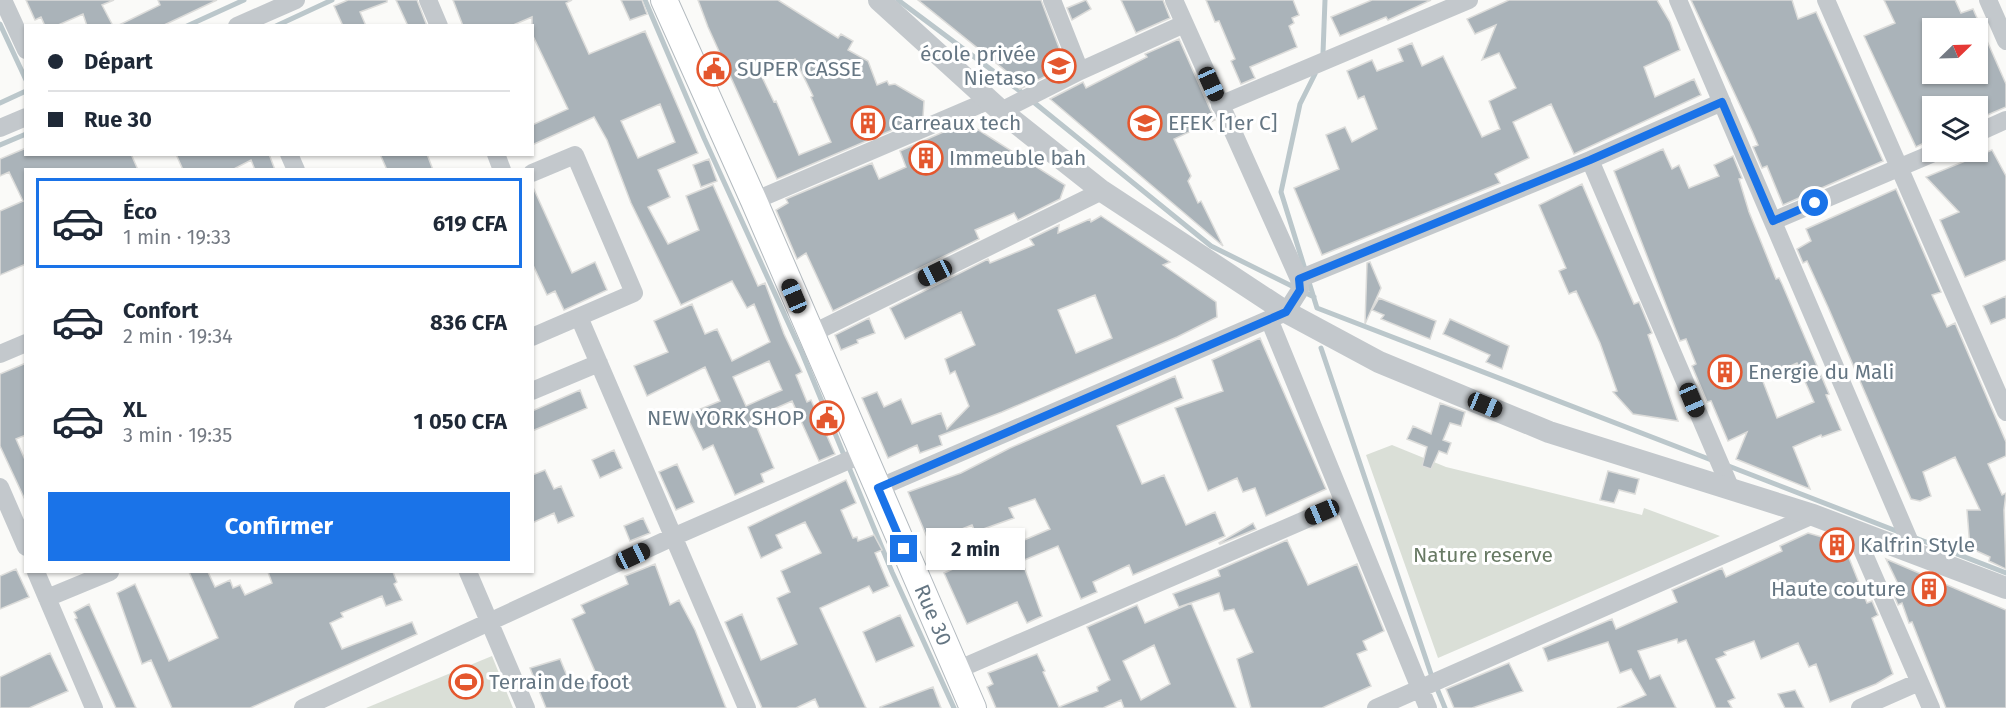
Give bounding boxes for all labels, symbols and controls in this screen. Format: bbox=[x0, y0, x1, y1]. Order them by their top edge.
north arrow bbox=[1922, 18, 1988, 84]
map controls bbox=[1922, 18, 1988, 162]
place label: école privée Nietaso bbox=[920, 41, 1036, 91]
text: Départ bbox=[84, 48, 153, 75]
school or university icon: école privée Nietaso bbox=[1041, 48, 1077, 84]
public building icon: SUPER CASSE bbox=[696, 51, 732, 87]
place label: SUPER CASSE bbox=[737, 56, 862, 82]
car bbox=[1195, 64, 1227, 104]
button: layers bbox=[1922, 96, 1988, 162]
building icon: Carreaux tech bbox=[850, 105, 886, 141]
school or university icon: EFEK [1er C] bbox=[1127, 105, 1163, 141]
text: Rue 30 bbox=[84, 106, 152, 133]
place label: Carreaux tech bbox=[891, 110, 1021, 136]
place label: EFEK [1er C] bbox=[1168, 110, 1278, 136]
building icon: Immeuble bah bbox=[908, 140, 944, 176]
place label: Immeuble bah bbox=[949, 145, 1086, 171]
route start bbox=[1801, 189, 1828, 216]
icon: car bbox=[51, 196, 105, 250]
text: Éco bbox=[123, 198, 157, 225]
text: 619 CFA bbox=[433, 210, 507, 237]
text: 1 min · 19:33 bbox=[123, 225, 231, 249]
car bbox=[915, 257, 955, 289]
car bbox=[779, 276, 809, 316]
icon: car bbox=[51, 295, 105, 349]
text: Confort bbox=[123, 297, 199, 324]
text: 836 CFA bbox=[430, 309, 507, 336]
text: 2 min · 19:34 bbox=[123, 324, 233, 348]
building icon: Energie du Mali bbox=[1707, 354, 1743, 390]
place label: Energie du Mali bbox=[1748, 359, 1894, 385]
car bbox=[1677, 380, 1707, 420]
car bbox=[1465, 390, 1505, 420]
icon: car bbox=[51, 394, 105, 448]
text: XL bbox=[123, 396, 147, 423]
public building icon: NEW YORK SHOP bbox=[809, 400, 845, 436]
place label: NEW YORK SHOP bbox=[647, 405, 804, 431]
text: 1 050 CFA bbox=[414, 408, 507, 435]
text: 3 min · 19:35 bbox=[123, 423, 232, 447]
button: Confirmer bbox=[48, 492, 510, 561]
car bbox=[1302, 497, 1342, 527]
building icon: Kalfrin Style bbox=[1819, 527, 1855, 563]
callout: 2 min bbox=[925, 528, 1024, 570]
place label: Kalfrin Style bbox=[1860, 532, 1975, 558]
route end bbox=[890, 535, 917, 562]
text: 2 min bbox=[951, 537, 1000, 561]
car bbox=[613, 540, 653, 572]
park label: Nature reserve bbox=[1413, 542, 1553, 568]
building icon: Haute couture bbox=[1911, 571, 1947, 607]
place label: Haute couture bbox=[1771, 576, 1906, 602]
street label: Rue 30 bbox=[909, 580, 957, 650]
sports icon: Terrain de foot bbox=[448, 664, 484, 700]
place label: Terrain de foot bbox=[489, 669, 630, 695]

